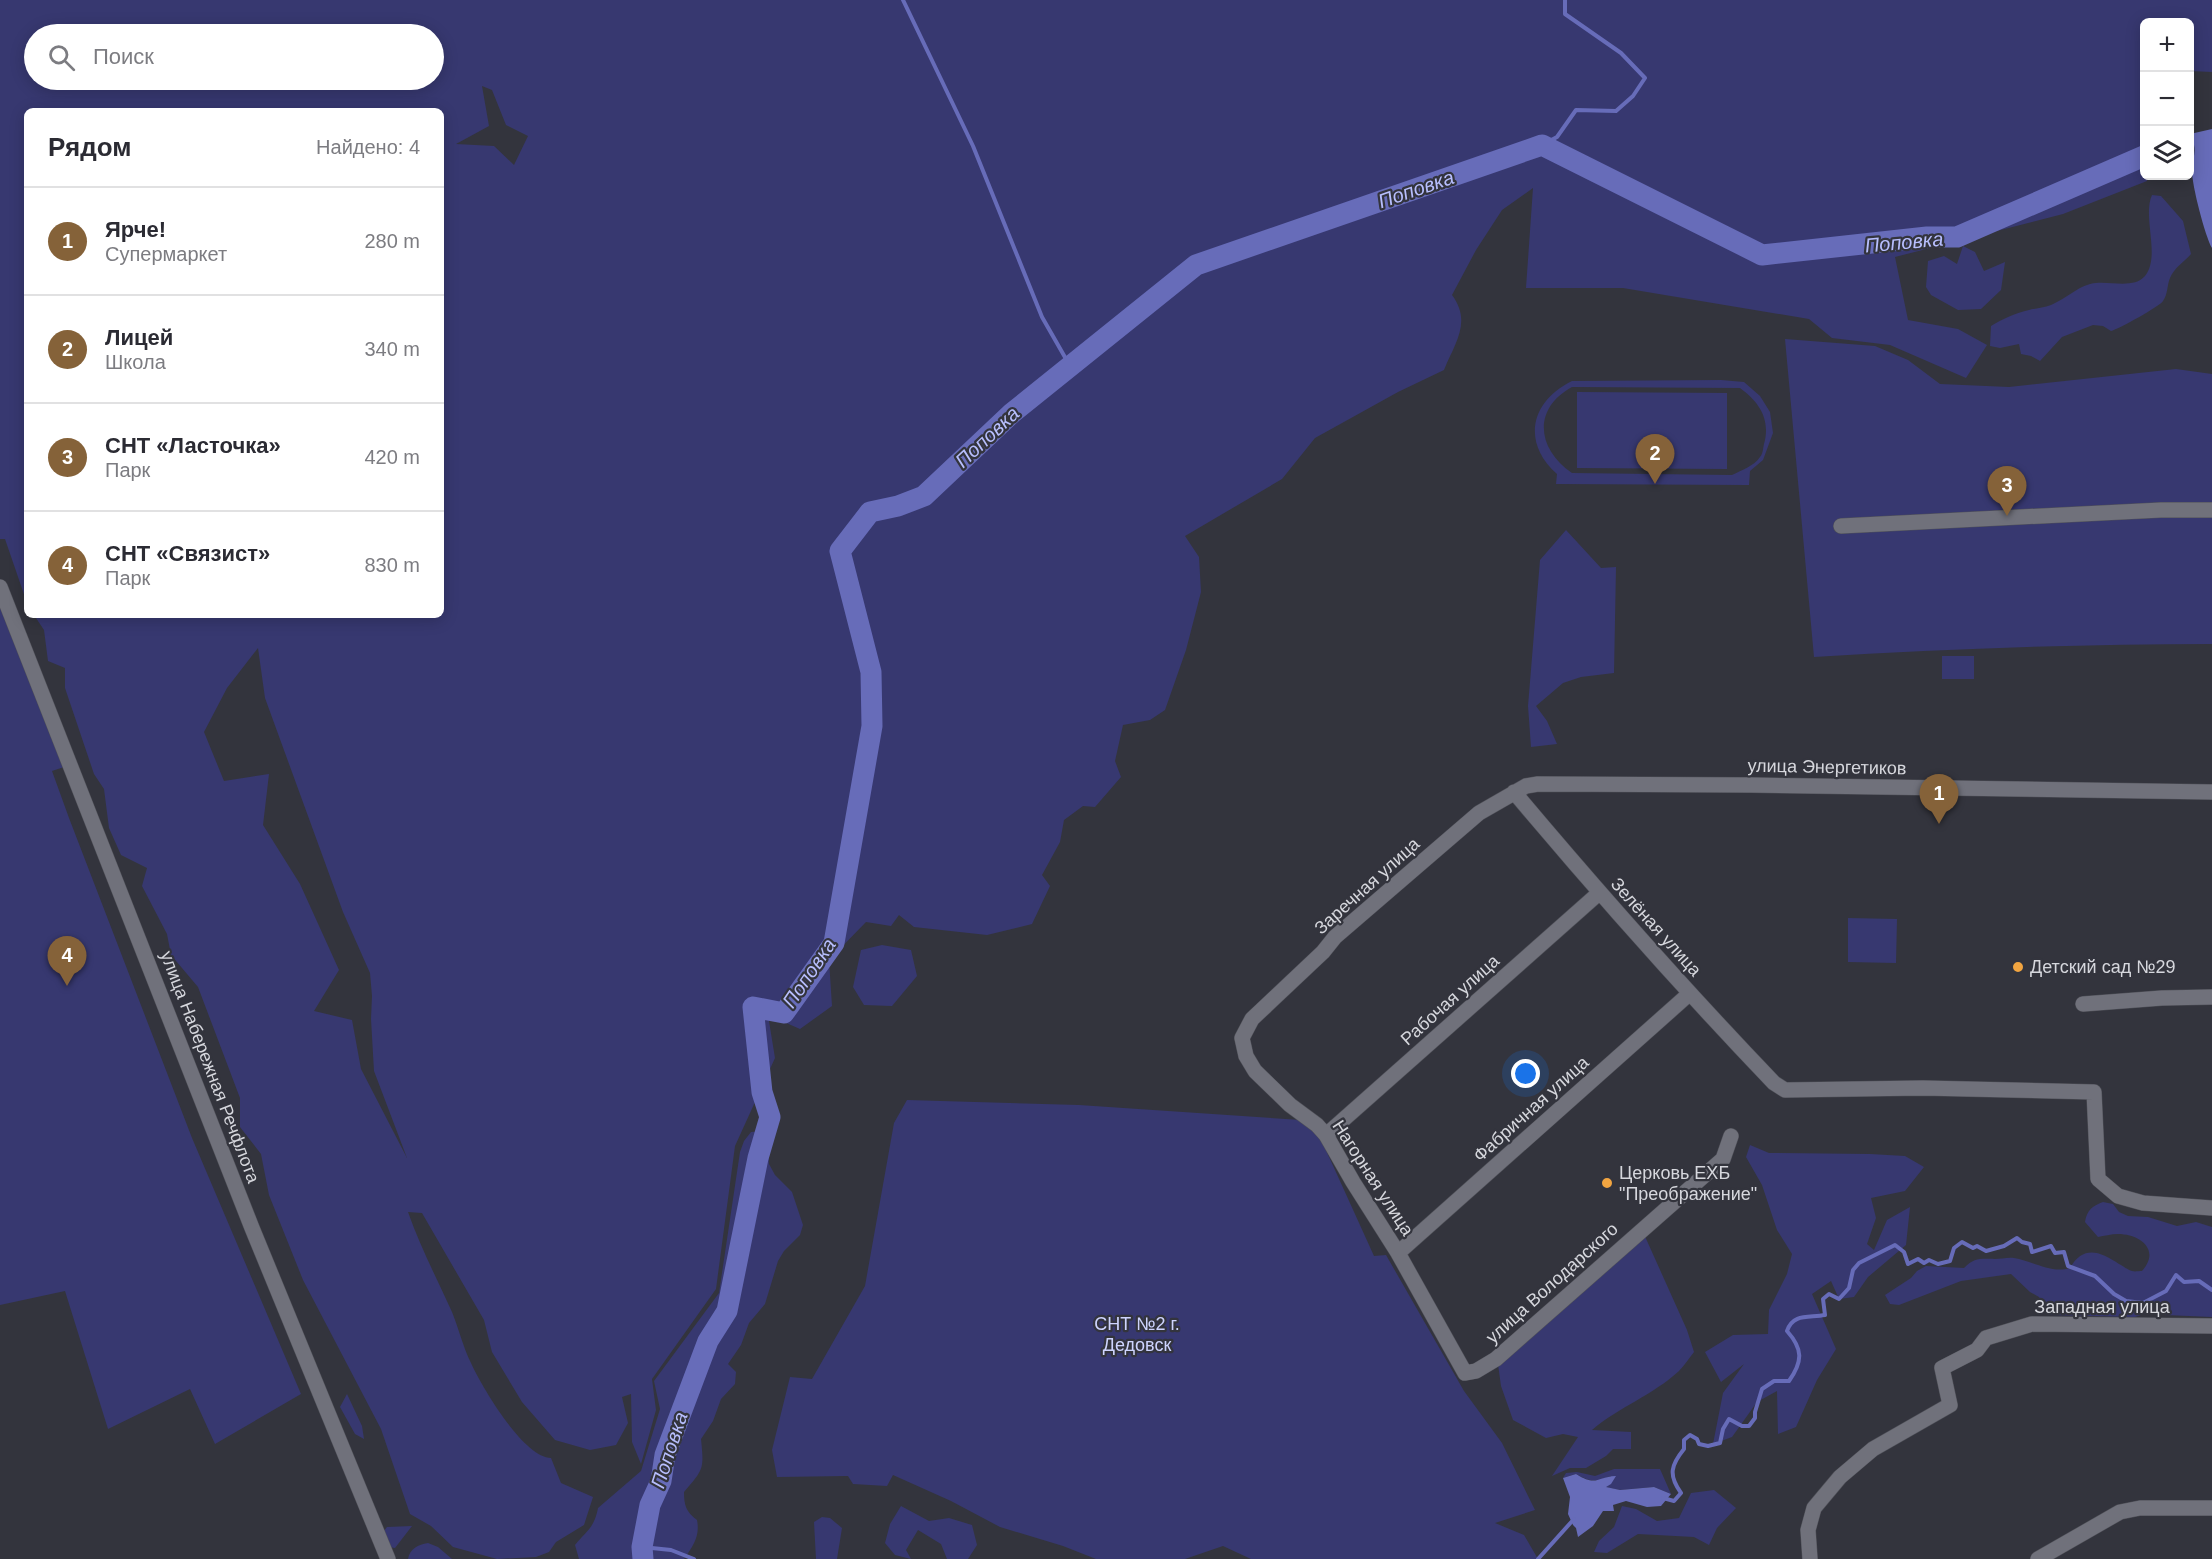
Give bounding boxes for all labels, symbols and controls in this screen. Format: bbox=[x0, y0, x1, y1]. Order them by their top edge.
map controls bbox=[2140, 18, 2194, 180]
button: + bbox=[2140, 18, 2194, 72]
search box bbox=[24, 24, 444, 90]
icon: search bbox=[45, 41, 78, 74]
text: Поиск bbox=[93, 44, 154, 69]
button: − bbox=[2140, 72, 2194, 126]
button: layers bbox=[2140, 126, 2194, 180]
text: Рядом bbox=[48, 132, 131, 162]
text: Найдено: 4 bbox=[316, 136, 420, 158]
water label: Поповка bbox=[1375, 166, 1457, 212]
text: Ярче! bbox=[105, 217, 166, 242]
water label: Поповка bbox=[1864, 228, 1944, 256]
text: 1 bbox=[62, 230, 73, 252]
text: 280 m bbox=[364, 230, 420, 252]
text: Супермаркет bbox=[105, 243, 227, 265]
text: Лицей bbox=[105, 325, 173, 350]
text: 2 bbox=[62, 338, 73, 360]
text: 340 m bbox=[364, 338, 420, 360]
text: Школа bbox=[105, 351, 166, 373]
water label: Поповка bbox=[951, 402, 1023, 472]
text: СНТ «Ласточка» bbox=[105, 433, 281, 458]
pin: 2 bbox=[1636, 434, 1674, 484]
text: 3 bbox=[62, 446, 73, 468]
text: 420 m bbox=[364, 446, 420, 468]
text: Парк bbox=[105, 459, 150, 481]
pin: 3 bbox=[1988, 466, 2026, 516]
text: СНТ «Связист» bbox=[105, 541, 270, 566]
text: 4 bbox=[62, 554, 73, 576]
text: 830 m bbox=[364, 554, 420, 576]
text: Парк bbox=[105, 567, 150, 589]
street label: улица Энергетиков bbox=[1747, 756, 1907, 778]
pin: 1 bbox=[1920, 774, 1958, 824]
street label: Заречная улица bbox=[1311, 833, 1424, 938]
street label: Зелёная улица bbox=[1607, 874, 1706, 981]
water label: Поповка bbox=[778, 934, 840, 1012]
pin: 4 bbox=[48, 936, 86, 986]
street label: улица Набережная Речфлота bbox=[156, 948, 264, 1187]
street label: Рабочая улица bbox=[1397, 950, 1504, 1049]
place label: Детский сад №29 bbox=[2030, 957, 2175, 977]
marker: Детский сад №29 bbox=[2011, 960, 2025, 974]
street label: Фабричная улица bbox=[1469, 1052, 1593, 1166]
your location bbox=[1511, 1059, 1540, 1088]
street label: Нагорная улица bbox=[1328, 1117, 1418, 1240]
place label: Церковь ЕХБ "Преображение" bbox=[1619, 1163, 1757, 1204]
marker: Церковь ЕХБ "Преображение" bbox=[1600, 1176, 1614, 1190]
street label: улица Володарского bbox=[1482, 1219, 1622, 1347]
street label: Западная улица bbox=[2034, 1297, 2171, 1317]
park label: СНТ №2 г. Дедовск bbox=[1094, 1314, 1180, 1355]
water label: Поповка bbox=[646, 1409, 692, 1491]

